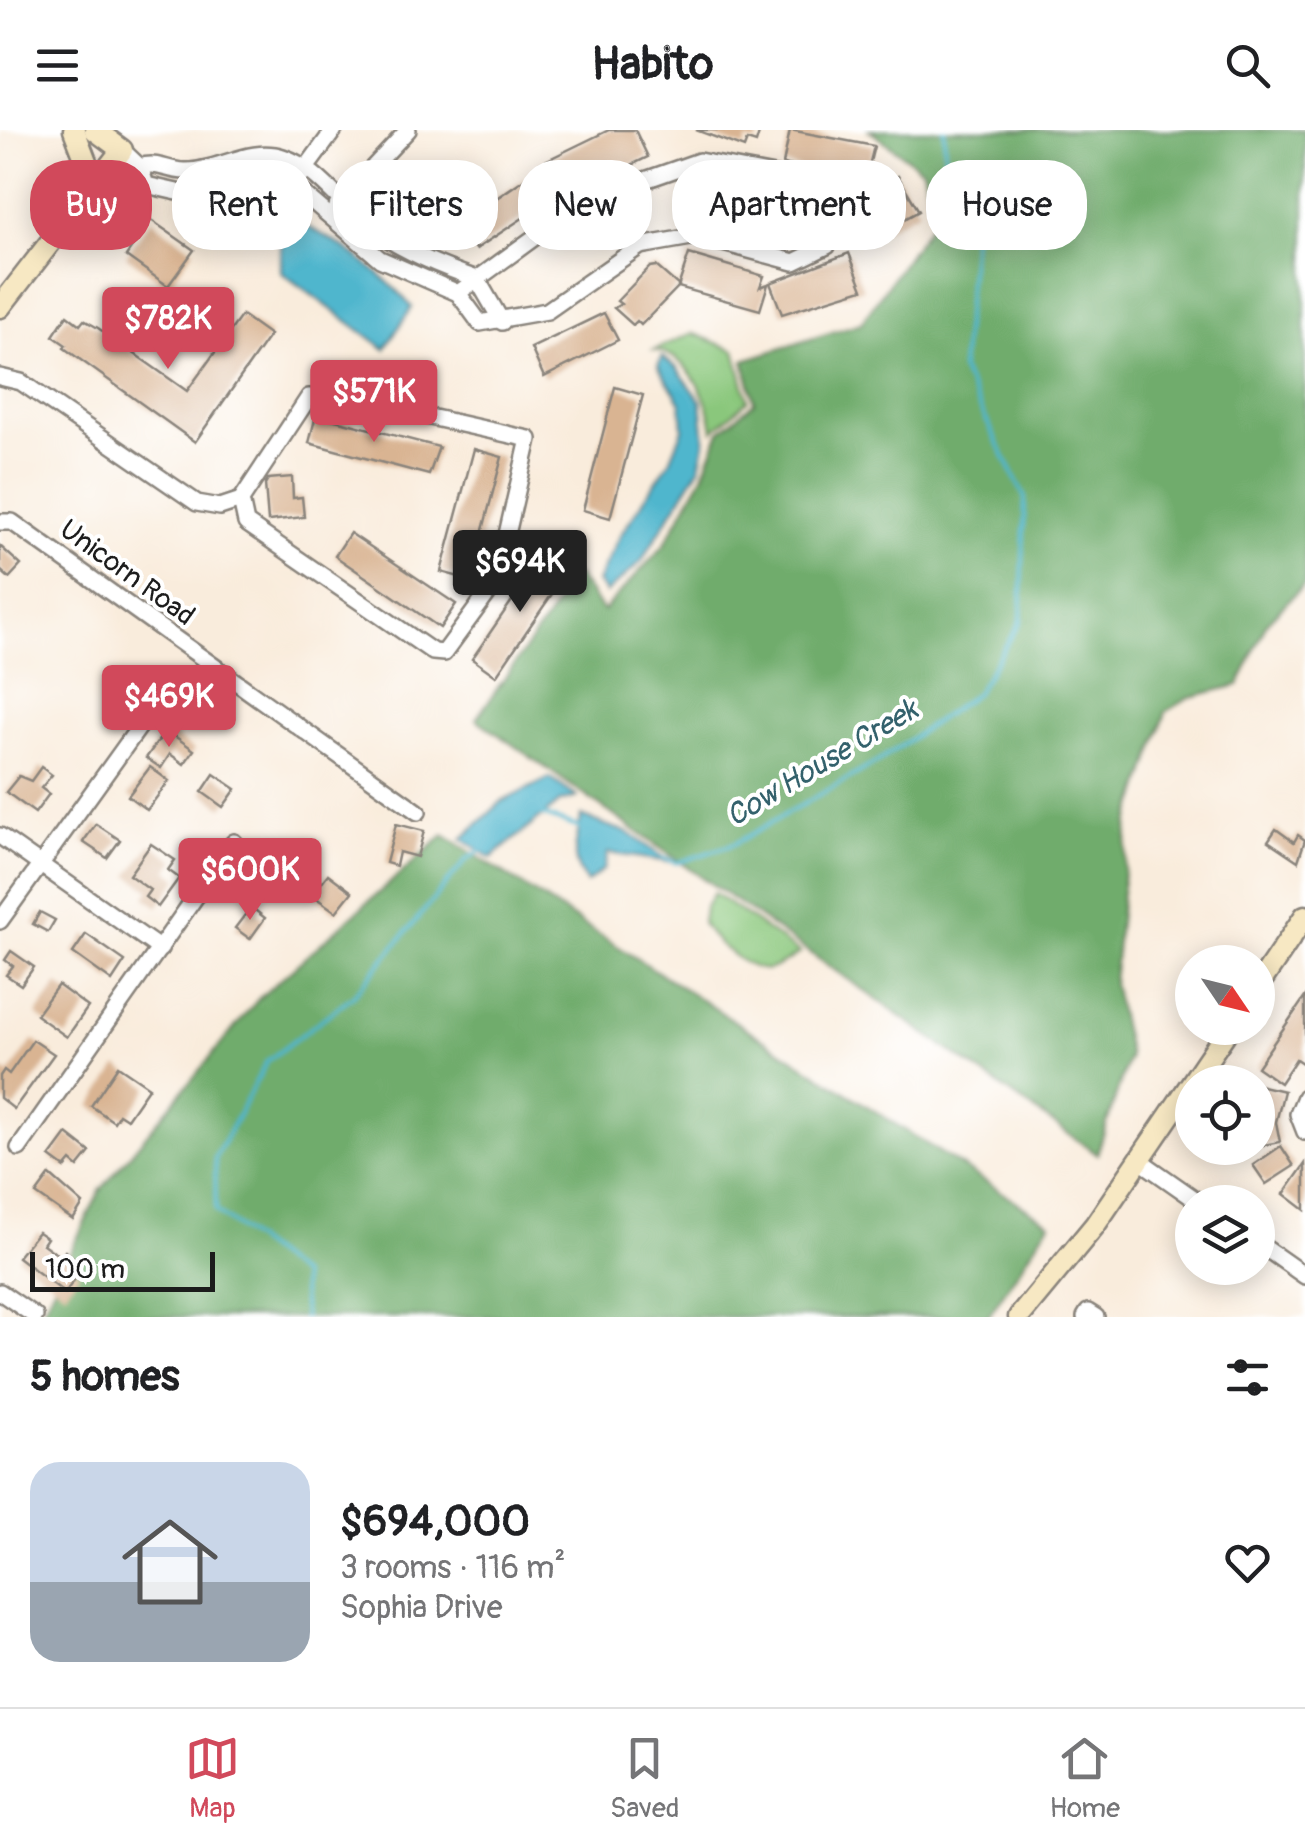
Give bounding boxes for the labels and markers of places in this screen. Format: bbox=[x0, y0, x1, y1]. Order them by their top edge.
pin: $782K bbox=[98, 287, 238, 372]
pin: $571K bbox=[304, 360, 444, 445]
pin: $694K bbox=[450, 530, 590, 615]
pin: $469K bbox=[99, 665, 239, 750]
pin: $600K bbox=[180, 838, 320, 923]

